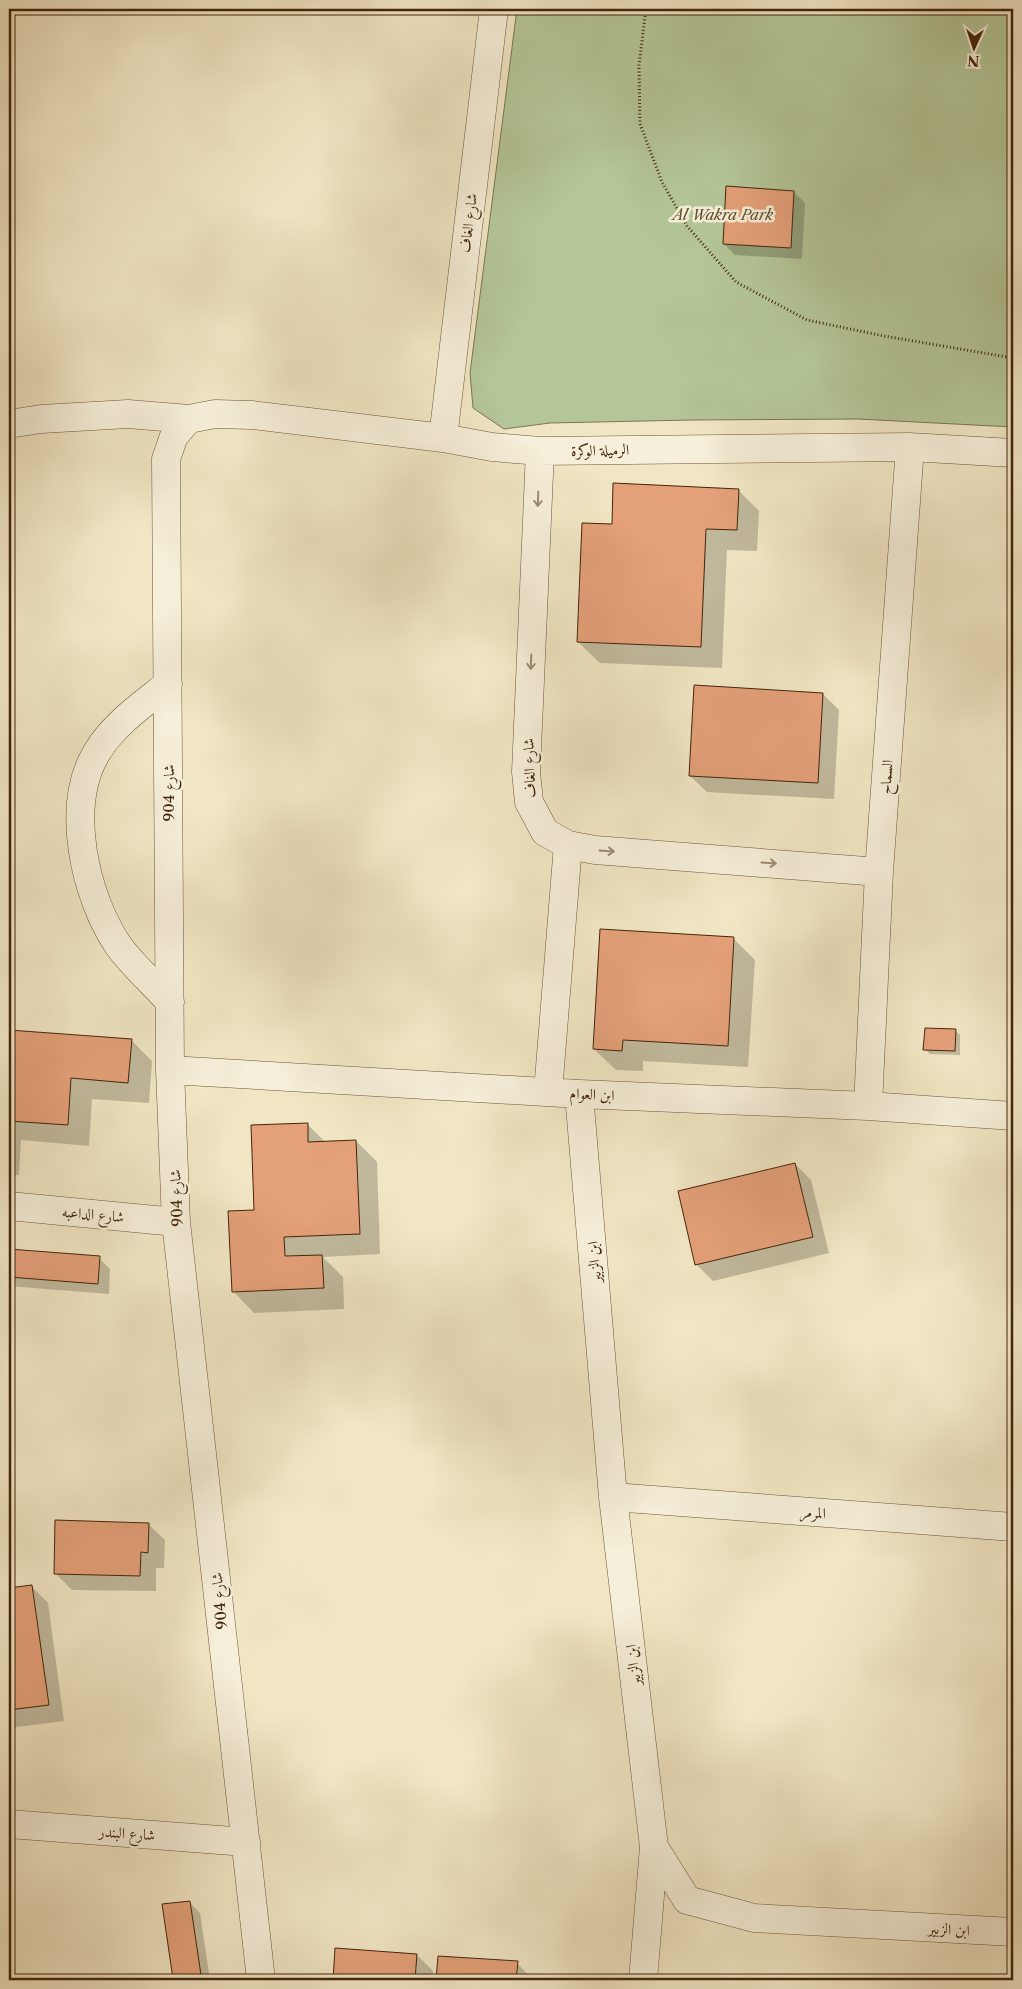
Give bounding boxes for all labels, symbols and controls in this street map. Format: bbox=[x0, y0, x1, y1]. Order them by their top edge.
north arrow bbox=[950, 22, 1000, 72]
text: N bbox=[967, 52, 980, 70]
street label: شارع الغاف bbox=[455, 192, 485, 254]
park label: Al Wakra Park bbox=[671, 205, 774, 224]
street label: الرميلة الوكرة bbox=[571, 440, 629, 460]
one-way arrow bbox=[533, 491, 542, 507]
one-way arrow bbox=[526, 653, 536, 669]
street label: شارع الغاف bbox=[518, 738, 544, 798]
street label: السماح bbox=[875, 759, 901, 795]
street label: شارع 904 bbox=[159, 764, 182, 822]
one-way arrow bbox=[599, 846, 615, 856]
one-way arrow bbox=[761, 859, 777, 868]
street label: ابن العوام bbox=[569, 1083, 615, 1109]
street label: شارع 904 bbox=[165, 1169, 191, 1227]
street label: شارع الداعبه bbox=[61, 1202, 125, 1230]
street label: ابن الزبير bbox=[583, 1240, 605, 1286]
street label: المرمر bbox=[799, 1502, 827, 1524]
street label: شارع 904 bbox=[207, 1571, 235, 1630]
street label: ابن الزبير bbox=[621, 1643, 645, 1689]
street label: شارع البندر bbox=[96, 1821, 156, 1848]
street label: ابن الزبير bbox=[926, 1918, 970, 1940]

